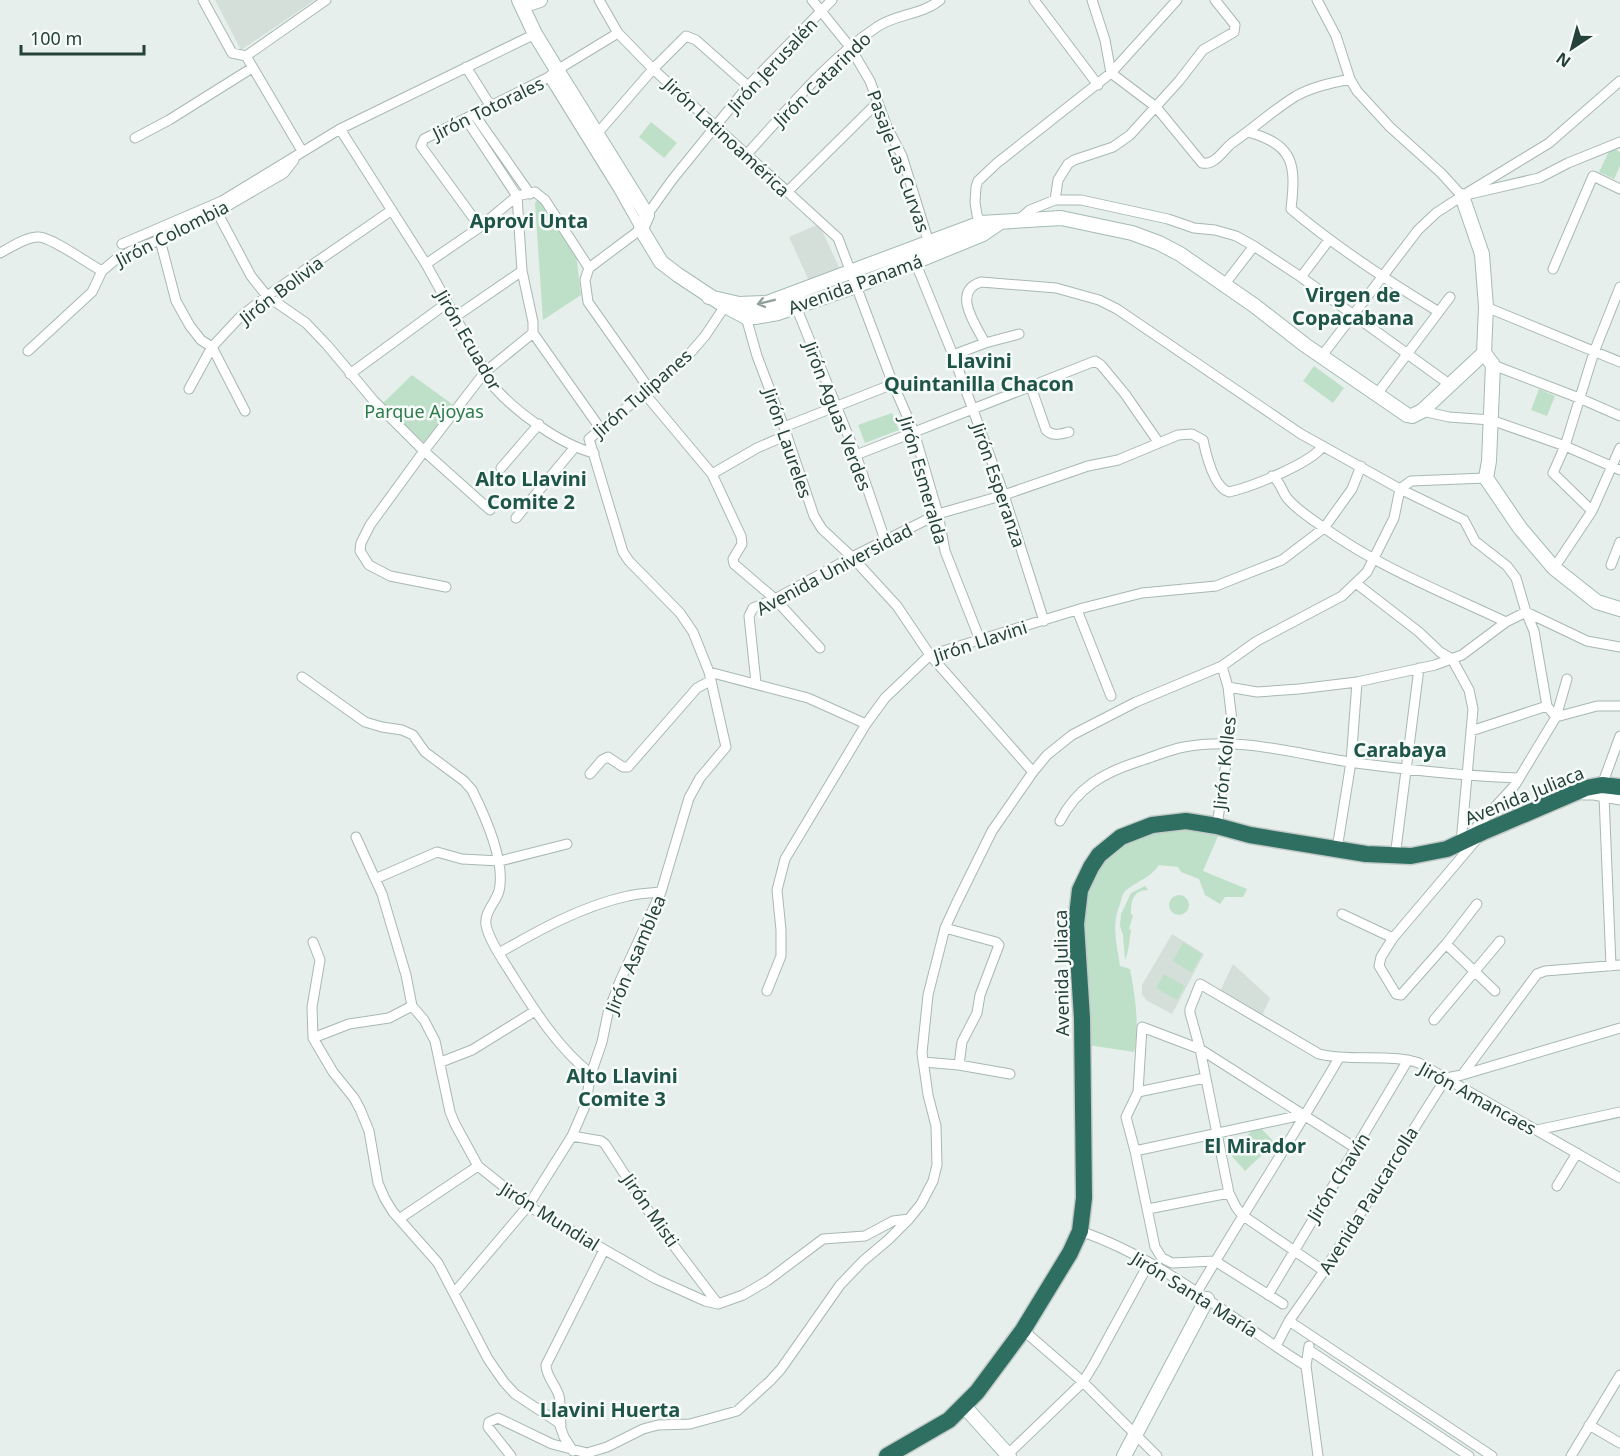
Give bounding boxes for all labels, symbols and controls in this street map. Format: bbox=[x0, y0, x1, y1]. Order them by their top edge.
street label: Jirón Jerusalén bbox=[720, 12, 822, 119]
scale bar bbox=[21, 18, 144, 56]
north arrow bbox=[1542, 18, 1602, 78]
text: 100 m bbox=[30, 26, 82, 50]
street label: Jirón Catarindo bbox=[767, 26, 876, 133]
text: N bbox=[1551, 47, 1575, 73]
street label: Jirón Totorales bbox=[427, 71, 548, 146]
street label: Jirón Latinoamérica bbox=[657, 71, 795, 202]
street label: Pasaje Las Curvas bbox=[862, 86, 936, 236]
street label: Jirón Colombia bbox=[110, 194, 233, 273]
district label: Aprovi Unta bbox=[470, 207, 588, 234]
street label: Avenida Panamá bbox=[784, 249, 926, 319]
street label: Jirón Bolivia bbox=[233, 251, 328, 331]
district label: Virgen de Copacabana bbox=[1292, 281, 1414, 331]
street label: Jirón Ecuador bbox=[429, 284, 508, 395]
one-way arrow bbox=[757, 296, 776, 308]
street label: Jirón Aguas Verdes bbox=[798, 336, 878, 494]
street label: Jirón Tulipanes bbox=[586, 343, 697, 444]
district label: Llavini Quintanilla Chacon bbox=[884, 347, 1074, 397]
street label: Jirón Laureles bbox=[757, 383, 818, 501]
park label: Parque Ajoyas bbox=[364, 399, 484, 423]
street label: Jirón Esmeralda bbox=[894, 411, 954, 547]
street label: Jirón Esperanza bbox=[966, 418, 1032, 550]
district label: Alto Llavini Comite 2 bbox=[475, 465, 587, 515]
street label: Avenida Universidad bbox=[752, 518, 916, 620]
street label: Jirón Llavini bbox=[928, 615, 1030, 668]
street label: Jirón Kolles bbox=[1207, 715, 1241, 813]
district label: Carabaya bbox=[1353, 736, 1447, 763]
street label: Avenida Juliaca bbox=[1461, 760, 1587, 830]
street label: Jirón Asamblea bbox=[598, 891, 671, 1019]
street label: Avenida Juliaca bbox=[1048, 910, 1074, 1036]
street label: Jirón Amancaes bbox=[1413, 1055, 1541, 1140]
district label: Alto Llavini Comite 3 bbox=[566, 1062, 678, 1112]
street label: Avenida Paucarcolla bbox=[1313, 1122, 1423, 1278]
street label: Jirón Chavín bbox=[1300, 1128, 1375, 1228]
district label: El Mirador bbox=[1204, 1132, 1306, 1159]
street label: Jirón Misti bbox=[616, 1167, 685, 1251]
street label: Jirón Mundial bbox=[494, 1175, 604, 1256]
street label: Jirón Santa María bbox=[1126, 1245, 1263, 1342]
district label: Llavini Huerta bbox=[540, 1396, 680, 1423]

